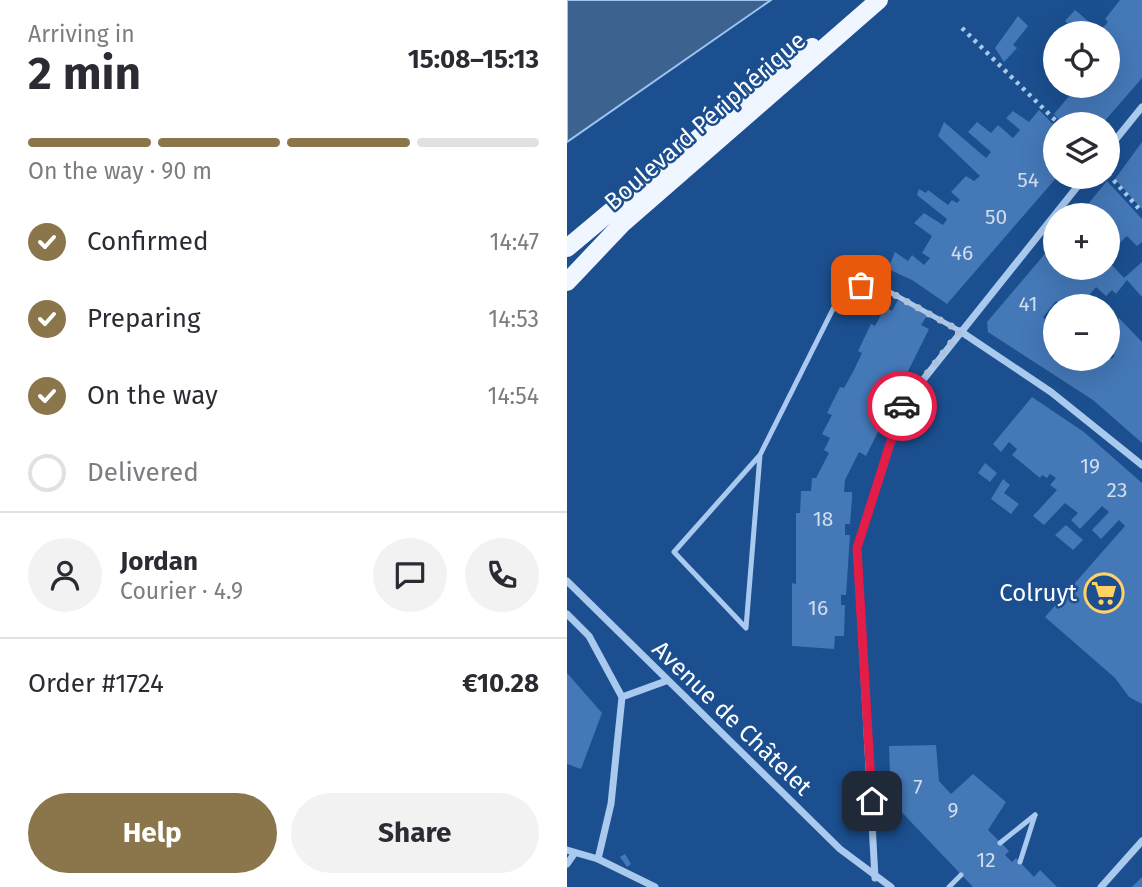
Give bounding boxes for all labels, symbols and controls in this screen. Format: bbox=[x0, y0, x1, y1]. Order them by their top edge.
text: Arriving in bbox=[28, 20, 135, 48]
map controls bbox=[1043, 21, 1120, 371]
button: locate bbox=[1043, 21, 1120, 98]
street label: Boulevard Périphérique bbox=[599, 26, 811, 216]
text: 15:08–15:13 bbox=[408, 44, 539, 75]
text: 2 min bbox=[28, 46, 141, 101]
button: layers bbox=[1043, 112, 1120, 189]
text: On the way · 90 m bbox=[28, 157, 212, 185]
house number: 54 bbox=[1017, 167, 1039, 193]
button: + bbox=[1043, 203, 1120, 280]
house number: 50 bbox=[985, 204, 1007, 230]
icon: check bbox=[28, 223, 66, 261]
text: Confirmed bbox=[87, 226, 208, 257]
text: 14:47 bbox=[490, 228, 539, 256]
house number: 46 bbox=[951, 240, 973, 266]
pin bbox=[831, 255, 891, 315]
icon: bag bbox=[842, 266, 880, 304]
house number: 41 bbox=[1018, 291, 1038, 317]
button: − bbox=[1043, 294, 1120, 371]
icon: check bbox=[28, 300, 66, 338]
text: Preparing bbox=[87, 303, 200, 334]
text: 14:53 bbox=[488, 305, 539, 333]
courier bbox=[867, 371, 937, 441]
icon: check bbox=[28, 377, 66, 415]
text: On the way bbox=[87, 380, 218, 411]
text: 14:54 bbox=[487, 382, 539, 410]
icon: car bbox=[883, 387, 921, 425]
house number: 19 bbox=[1080, 453, 1100, 479]
text: Delivered bbox=[87, 457, 199, 488]
house number: 23 bbox=[1107, 477, 1127, 503]
house number: 18 bbox=[813, 506, 833, 532]
button: person bbox=[28, 538, 102, 612]
button: chat bbox=[373, 538, 447, 612]
button: phone bbox=[465, 538, 539, 612]
text: Jordan bbox=[120, 546, 198, 577]
supermarket icon: Colruyt bbox=[1083, 572, 1125, 614]
text: Courier · 4.9 bbox=[120, 577, 243, 605]
place label: Colruyt bbox=[999, 579, 1077, 607]
house number: 16 bbox=[808, 595, 828, 621]
street label: Avenue de Châtelet bbox=[647, 635, 818, 801]
text: Order #1724 bbox=[28, 668, 164, 699]
text: €10.28 bbox=[462, 668, 539, 699]
pin bbox=[842, 771, 902, 831]
house number: 7 bbox=[913, 774, 923, 800]
icon: home bbox=[853, 782, 891, 820]
button: Help bbox=[28, 793, 277, 873]
button: Share bbox=[291, 793, 539, 873]
house number: 9 bbox=[947, 797, 959, 823]
house number: 12 bbox=[976, 847, 996, 873]

